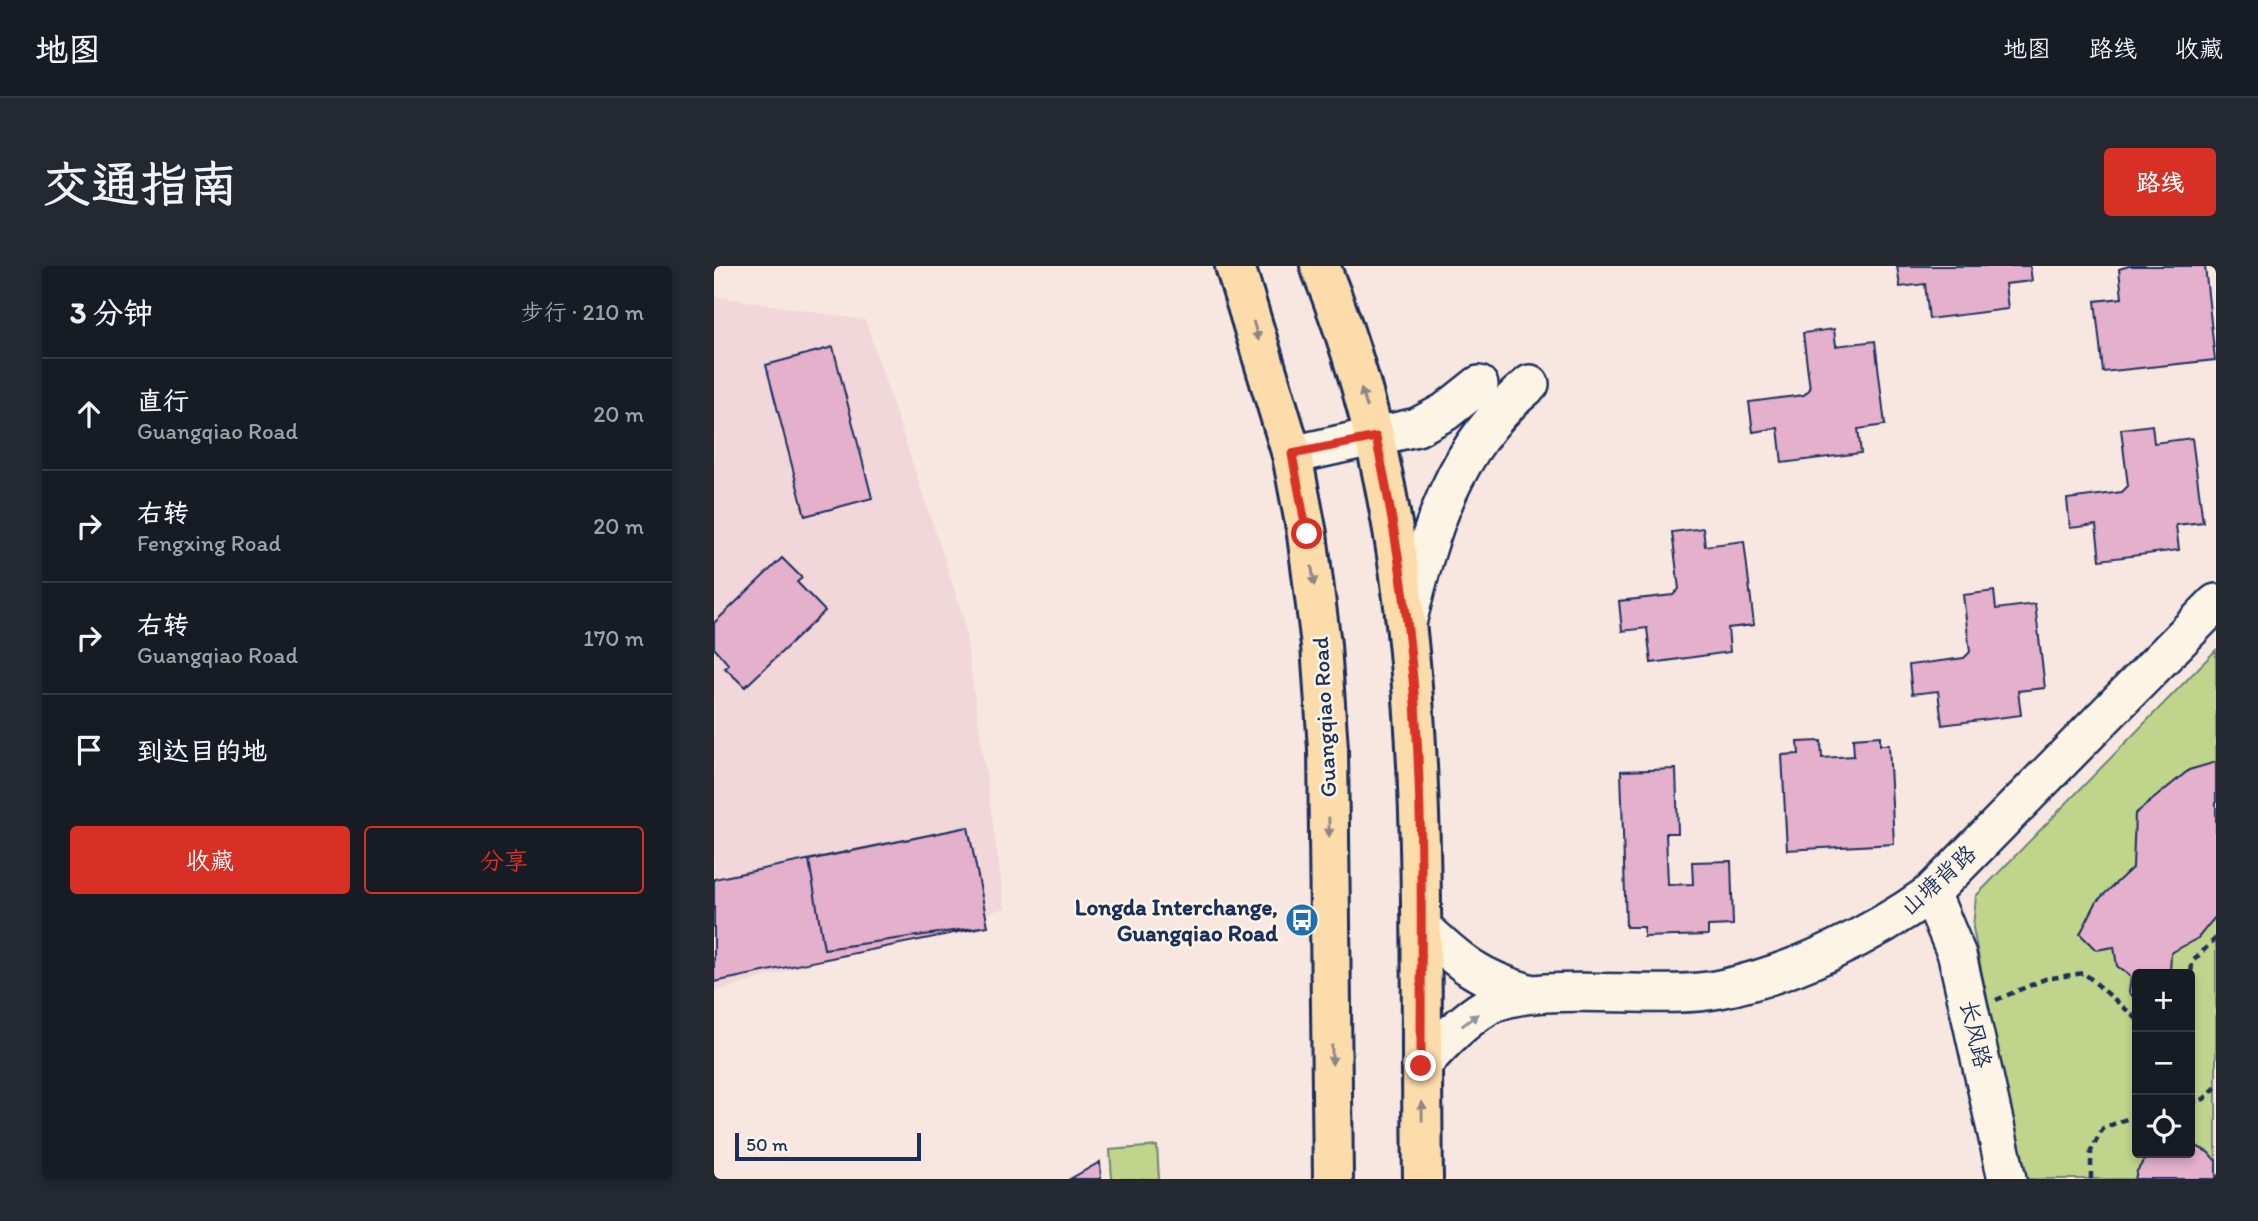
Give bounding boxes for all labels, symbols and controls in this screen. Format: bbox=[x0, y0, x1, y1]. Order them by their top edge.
text: 地图 bbox=[35, 30, 101, 69]
text: 地图 bbox=[2003, 34, 2051, 63]
text: 路线 bbox=[2089, 34, 2137, 63]
text: 收藏 bbox=[2175, 34, 2223, 63]
button: 路线 bbox=[2104, 148, 2216, 216]
text: 交通指南 bbox=[42, 154, 238, 213]
text: 3 分钟 bbox=[70, 294, 153, 331]
text: 步行 · 210 m bbox=[521, 298, 644, 326]
one-way arrow bbox=[1251, 321, 1261, 342]
text: 直行 bbox=[137, 385, 189, 417]
one-way arrow bbox=[1358, 388, 1369, 409]
icon: ahead bbox=[70, 395, 108, 433]
text: 20 m bbox=[593, 400, 644, 428]
text: Guangqiao Road bbox=[137, 417, 298, 445]
text: 右转 bbox=[137, 497, 189, 529]
icon: right bbox=[70, 507, 108, 545]
text: 20 m bbox=[593, 512, 644, 540]
route start bbox=[1291, 518, 1322, 549]
text: Fengxing Road bbox=[137, 529, 281, 557]
one-way arrow bbox=[1307, 565, 1318, 587]
text: 右转 bbox=[137, 609, 189, 641]
icon: right bbox=[70, 619, 108, 657]
text: 170 m bbox=[583, 624, 644, 652]
street label: Guangqiao Road bbox=[1306, 635, 1342, 798]
text: Guangqiao Road bbox=[137, 641, 298, 669]
icon: arrive bbox=[70, 731, 108, 769]
text: 到达目的地 bbox=[137, 735, 267, 767]
one-way arrow bbox=[1323, 816, 1335, 838]
button: 收藏 bbox=[70, 826, 350, 894]
button: 分享 bbox=[364, 826, 644, 894]
street label: 山塘背路 bbox=[1894, 839, 1982, 921]
place label: Longda Interchange, Guangqiao Road bbox=[1075, 893, 1278, 947]
bus stop icon: Longda Interchange, Guangqiao Road bbox=[1283, 901, 1321, 939]
map controls bbox=[2132, 969, 2195, 1158]
button: + bbox=[2132, 969, 2195, 1032]
street label: 长风路 bbox=[1955, 997, 1997, 1071]
one-way arrow bbox=[1461, 1013, 1479, 1027]
button: − bbox=[2132, 1032, 2195, 1095]
one-way arrow bbox=[1326, 1044, 1338, 1066]
route end bbox=[1405, 1050, 1436, 1081]
button: locate bbox=[2132, 1095, 2195, 1158]
one-way arrow bbox=[1416, 1100, 1428, 1122]
scale bar bbox=[735, 1130, 920, 1162]
text: 50 m bbox=[746, 1133, 788, 1156]

